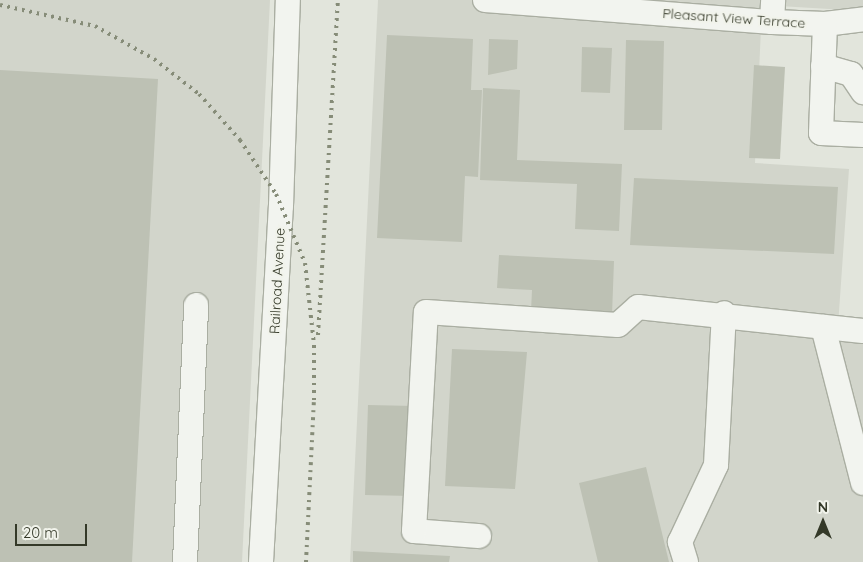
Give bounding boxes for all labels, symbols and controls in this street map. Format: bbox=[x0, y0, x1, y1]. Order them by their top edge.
street label: Pleasant View Terrace bbox=[662, 5, 806, 31]
street label: Railroad Avenue bbox=[266, 227, 288, 335]
north arrow bbox=[798, 497, 848, 547]
text: N bbox=[818, 498, 828, 516]
scale bar bbox=[18, 514, 90, 546]
text: 20 m bbox=[23, 523, 58, 542]

